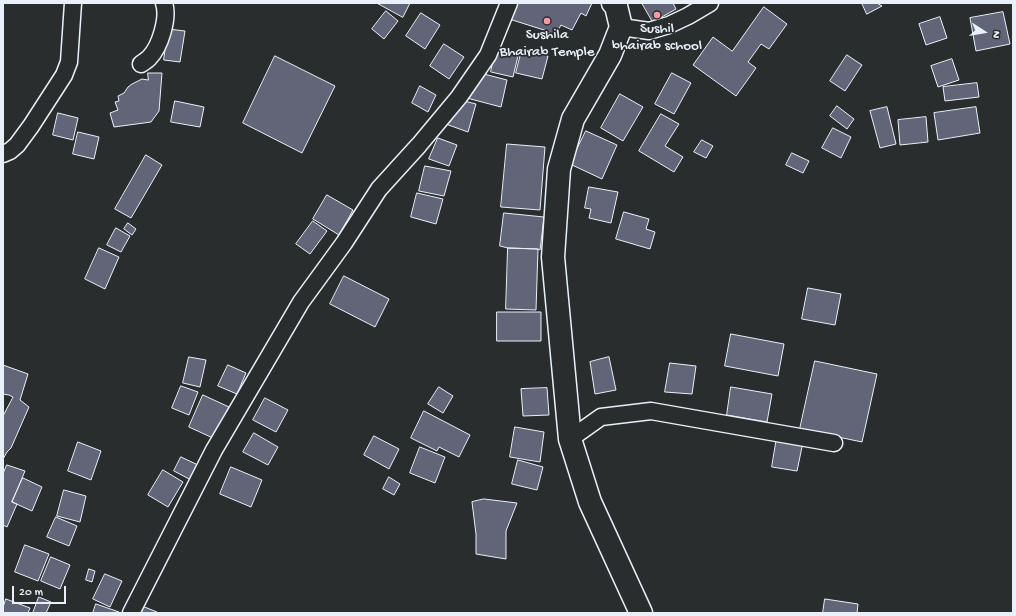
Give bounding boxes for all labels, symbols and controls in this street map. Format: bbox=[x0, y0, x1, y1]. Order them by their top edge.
marker: Sushil bhairab school bbox=[652, 10, 662, 20]
north arrow bbox=[964, 12, 1004, 52]
marker: Sushila Bhairab Temple bbox=[542, 16, 552, 26]
place label: Sushil bhairab school bbox=[612, 21, 702, 56]
place label: Sushila Bhairab Temple bbox=[499, 27, 595, 62]
text: N bbox=[989, 30, 1002, 39]
scale bar bbox=[14, 578, 68, 604]
text: 20 m bbox=[19, 586, 43, 600]

